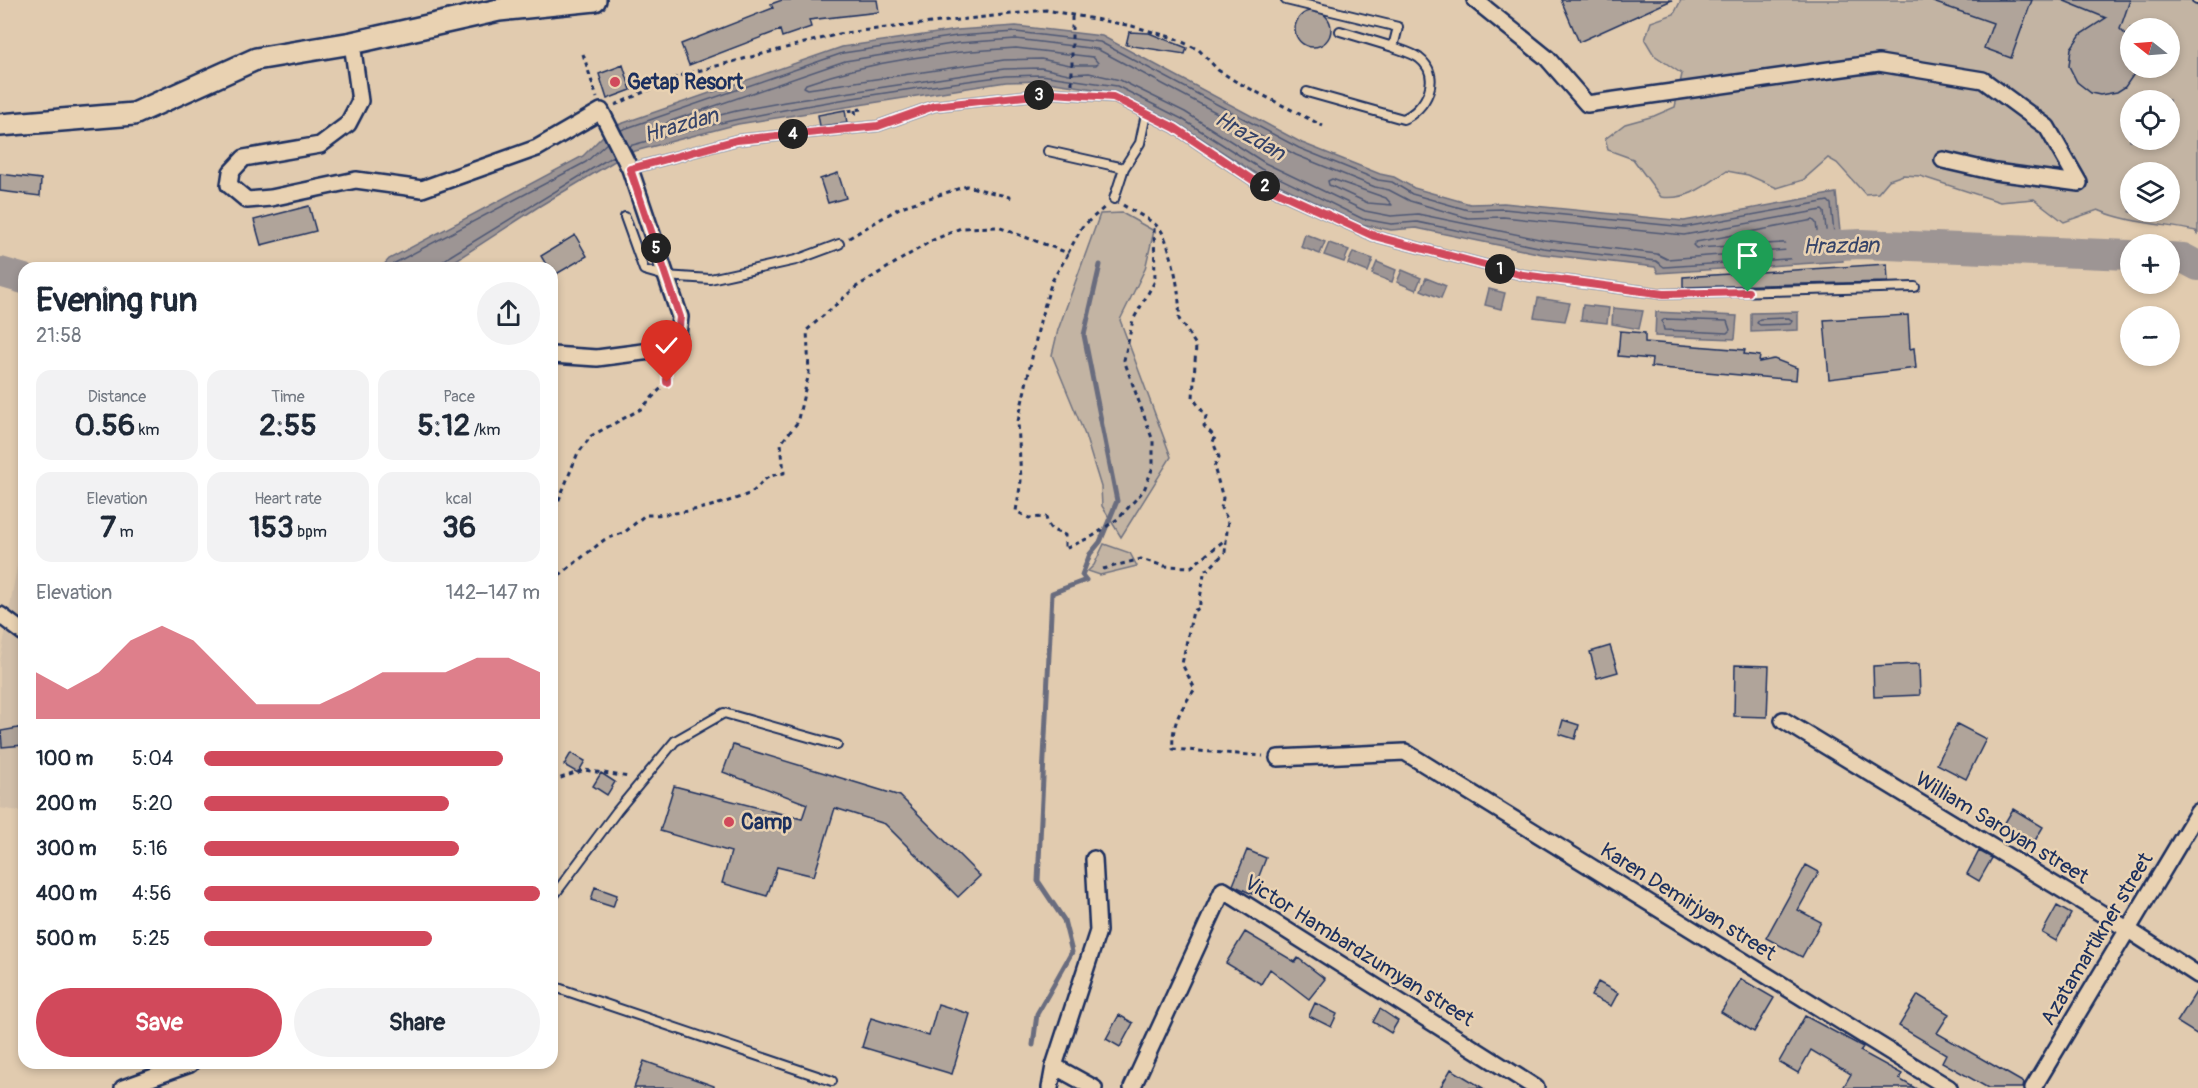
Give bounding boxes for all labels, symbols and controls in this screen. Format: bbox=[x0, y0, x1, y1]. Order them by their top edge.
north arrow bbox=[2120, 18, 2180, 78]
map controls bbox=[2120, 18, 2180, 366]
place label: Getap Resort bbox=[627, 69, 744, 96]
marker: Getap Resort bbox=[608, 75, 622, 89]
pin: 3 bbox=[1024, 80, 1054, 110]
text: 3 bbox=[1035, 85, 1043, 105]
button: locate bbox=[2120, 90, 2180, 150]
water label: Hrazdan bbox=[640, 101, 723, 149]
water label: Hrazdan bbox=[1210, 105, 1291, 168]
pin: 4 bbox=[778, 119, 808, 149]
text: 4 bbox=[788, 124, 798, 144]
button: layers bbox=[2120, 162, 2180, 222]
pin: 2 bbox=[1250, 171, 1280, 201]
text: 2 bbox=[1261, 176, 1269, 196]
pin bbox=[1722, 230, 1773, 292]
water label: Hrazdan bbox=[1803, 231, 1881, 261]
pin: 5 bbox=[641, 233, 671, 263]
button: + bbox=[2120, 234, 2180, 294]
text: 5 bbox=[652, 238, 660, 258]
icon: arrive bbox=[1731, 239, 1764, 272]
pin: 1 bbox=[1485, 254, 1515, 284]
text: 1 bbox=[1497, 259, 1503, 279]
text: Evening run bbox=[36, 280, 197, 321]
button: share bbox=[477, 282, 540, 345]
button: − bbox=[2120, 306, 2180, 366]
pin bbox=[641, 320, 692, 382]
text: 21:58 bbox=[36, 323, 81, 348]
icon: check bbox=[650, 329, 683, 362]
text: Distance bbox=[88, 387, 146, 407]
text: Time bbox=[271, 387, 305, 407]
text: Pace bbox=[443, 387, 475, 407]
text: 0.56 bbox=[74, 407, 135, 444]
text: 2:55 bbox=[259, 407, 317, 444]
text: 5:12 bbox=[418, 407, 470, 444]
text: km bbox=[135, 420, 160, 440]
text: /km bbox=[470, 420, 500, 440]
text: Elevation bbox=[87, 489, 147, 509]
text: Heart rate bbox=[254, 489, 322, 509]
text: kcal bbox=[446, 489, 472, 509]
text: 7 bbox=[100, 509, 116, 546]
text: 153 bbox=[249, 509, 294, 546]
text: 36 bbox=[442, 509, 476, 546]
text: m bbox=[116, 522, 134, 542]
text: bpm bbox=[294, 522, 327, 542]
text: Elevation bbox=[36, 580, 112, 605]
text: 142–147 m bbox=[446, 580, 540, 605]
text: 100 m bbox=[36, 746, 93, 771]
text: 5:04 bbox=[132, 746, 173, 771]
street label: William Saroyan street bbox=[1910, 766, 2094, 891]
text: 200 m bbox=[36, 791, 97, 816]
text: 5:20 bbox=[132, 791, 173, 816]
place label: Camp bbox=[741, 809, 792, 836]
marker: Camp bbox=[722, 815, 736, 829]
text: 300 m bbox=[36, 836, 97, 861]
text: 5:16 bbox=[132, 836, 168, 861]
street label: Karen Demirjyan street bbox=[1595, 837, 1781, 967]
street label: Azatamartikner street bbox=[2035, 847, 2160, 1030]
street label: Victor Hambardzumyan street bbox=[1239, 869, 1479, 1033]
text: 400 m bbox=[36, 881, 97, 906]
text: 4:56 bbox=[132, 881, 171, 906]
text: 500 m bbox=[36, 926, 96, 951]
text: 5:25 bbox=[132, 926, 170, 951]
button: Save bbox=[36, 988, 282, 1057]
button: Share bbox=[294, 988, 540, 1057]

